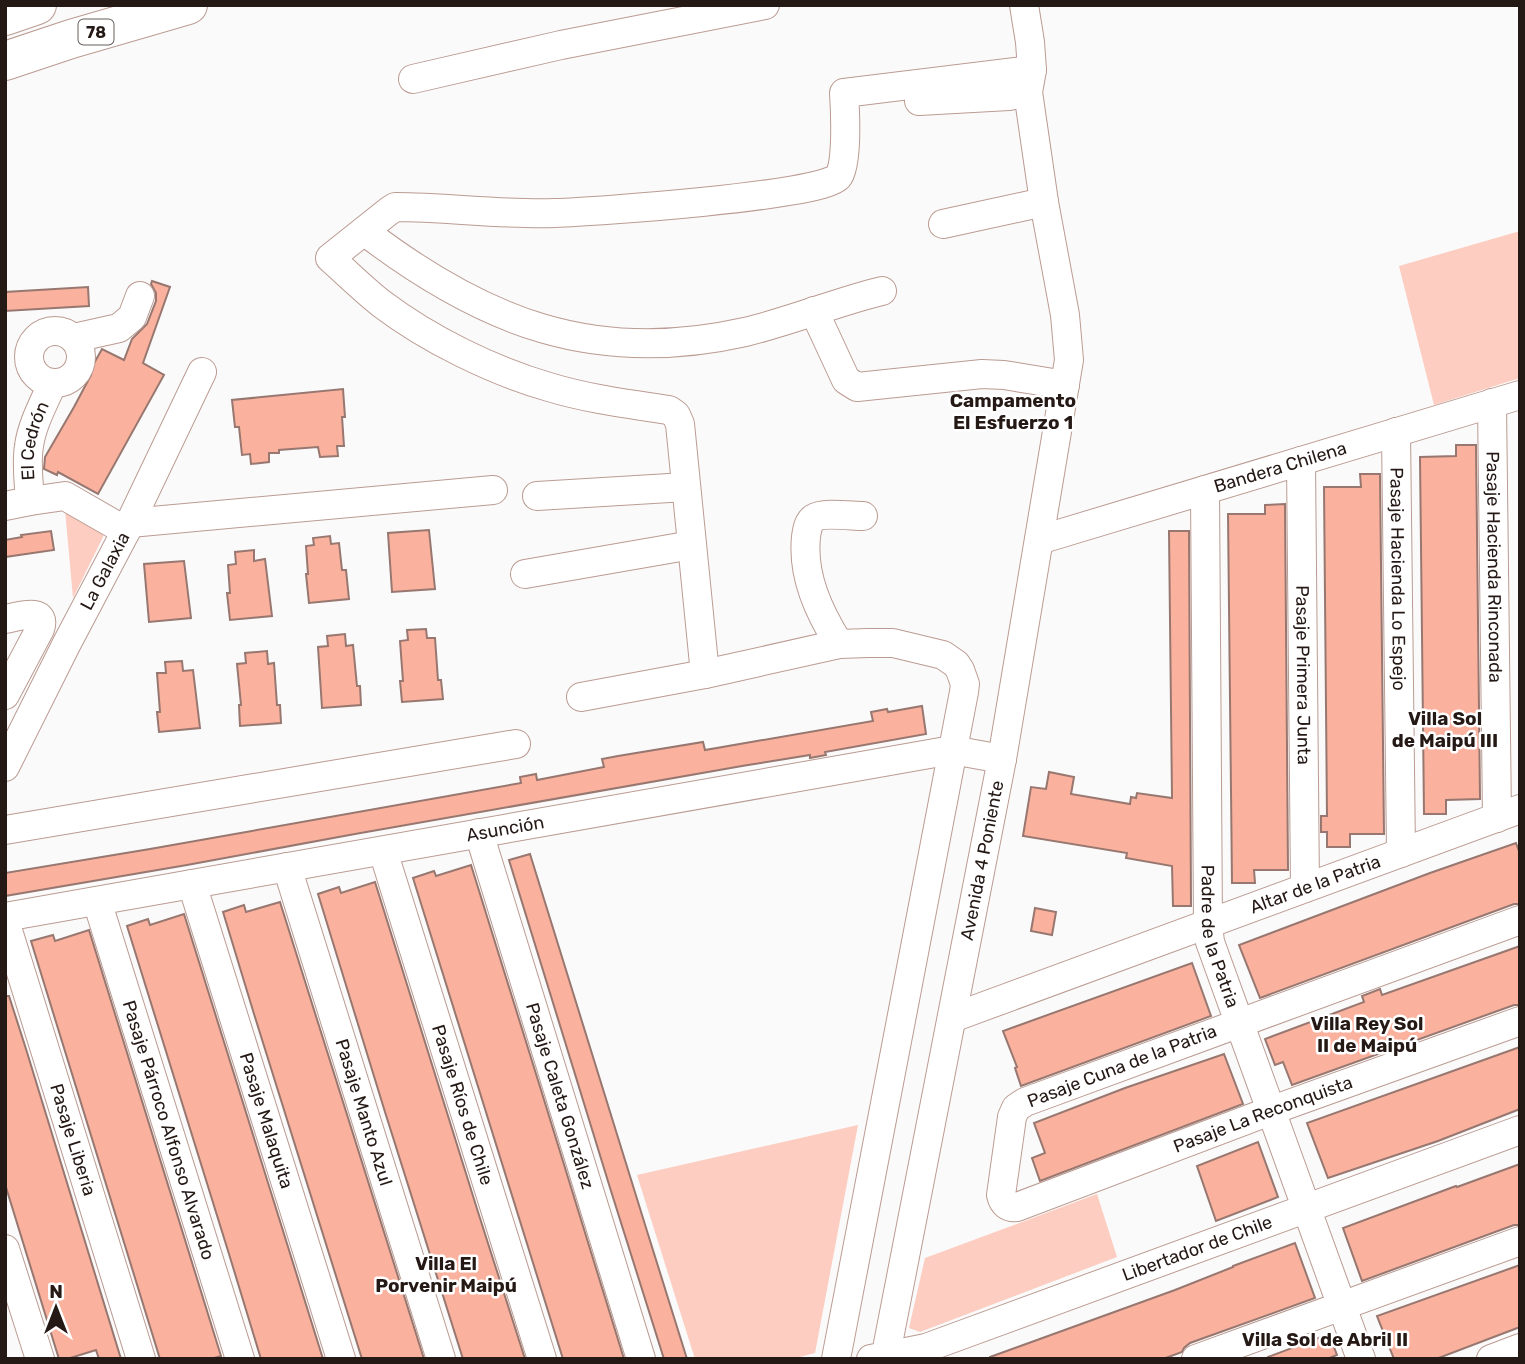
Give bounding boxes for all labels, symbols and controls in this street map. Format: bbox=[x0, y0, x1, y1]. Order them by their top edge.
road number: 78 bbox=[78, 20, 114, 44]
district label: Campamento El Esfuerzo 1 bbox=[950, 389, 1076, 434]
street label: El Cedrón bbox=[17, 398, 54, 481]
street label: Bandera Chilena bbox=[1211, 437, 1349, 498]
street label: Pasaje Hacienda Rinconada bbox=[1482, 451, 1506, 683]
street label: Pasaje Hacienda Lo Espejo bbox=[1385, 467, 1410, 691]
street label: La Galaxia bbox=[75, 528, 134, 614]
street label: Pasaje Primera Junta bbox=[1291, 585, 1315, 765]
district label: Villa Sol de Maipú III bbox=[1392, 707, 1498, 752]
street label: Avenida 4 Poniente bbox=[956, 779, 1009, 942]
street label: Asunción bbox=[465, 811, 546, 846]
street label: Altar de la Patria bbox=[1247, 850, 1384, 918]
street label: Padre de la Patria bbox=[1197, 865, 1244, 1011]
street label: Pasaje Párroco Alfonso Alvarado bbox=[118, 998, 219, 1263]
street label: Pasaje Caleta González bbox=[521, 1000, 599, 1192]
district label: Villa Rey Sol II de Maipú bbox=[1311, 1012, 1423, 1057]
street label: Pasaje Cuna de la Patria bbox=[1024, 1020, 1220, 1112]
street label: Pasaje Ríos de Chile bbox=[427, 1022, 498, 1188]
street label: Pasaje Manto Azul bbox=[330, 1036, 397, 1188]
street label: Pasaje Malaquita bbox=[235, 1050, 298, 1191]
street label: Pasaje La Reconquista bbox=[1170, 1071, 1355, 1158]
street label: Pasaje Liberia bbox=[45, 1081, 101, 1198]
street label: Libertador de Chile bbox=[1119, 1211, 1275, 1286]
district label: Villa El Porvenir Maipú bbox=[375, 1252, 517, 1297]
north arrow bbox=[21, 1273, 91, 1343]
text: N bbox=[49, 1280, 63, 1303]
district label: Villa Sol de Abril II bbox=[1242, 1328, 1408, 1351]

